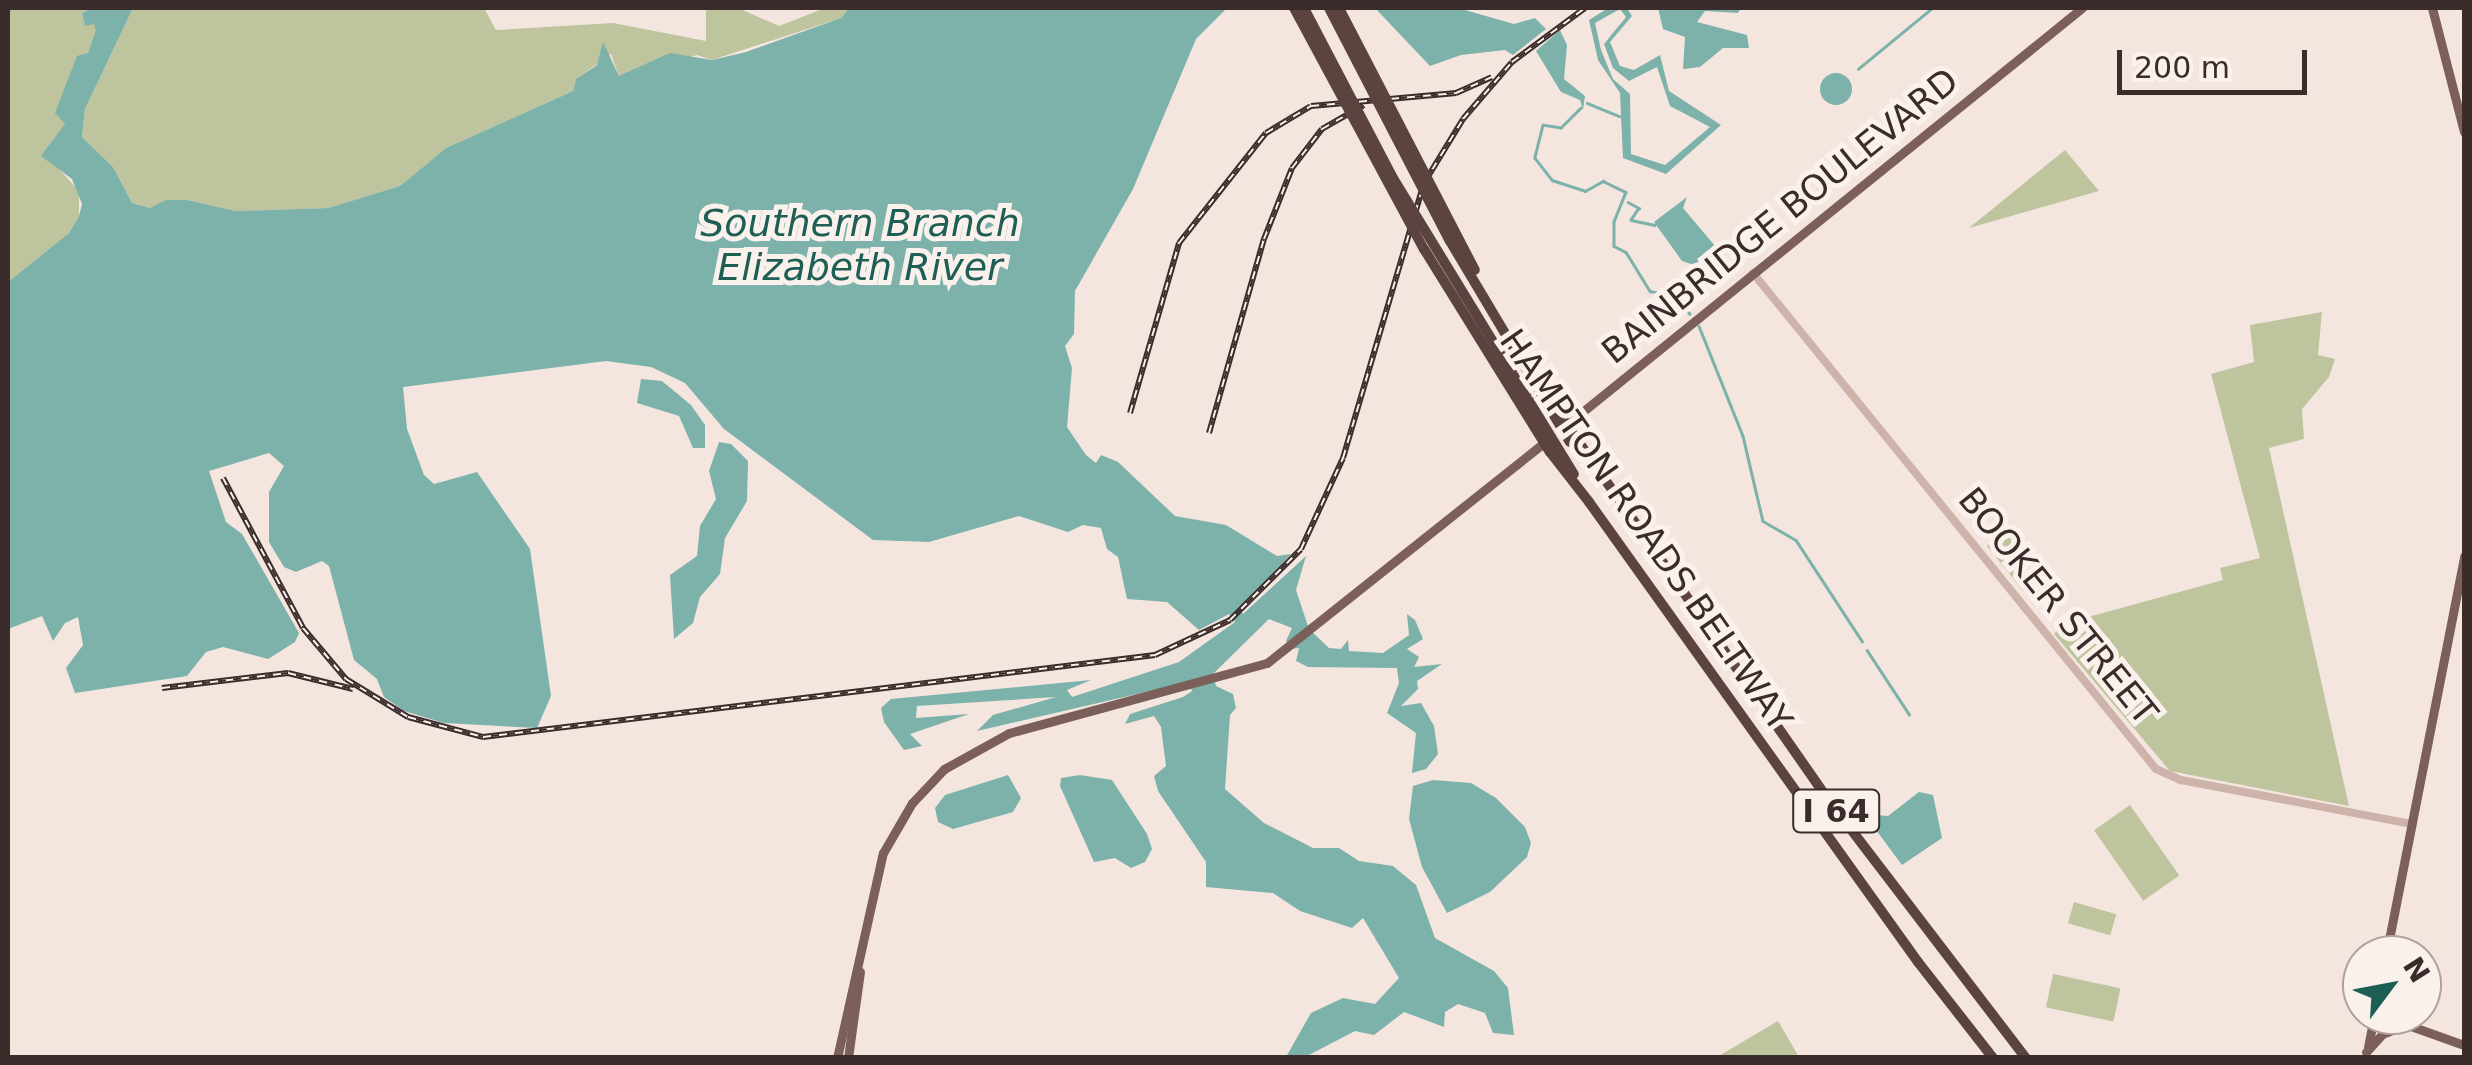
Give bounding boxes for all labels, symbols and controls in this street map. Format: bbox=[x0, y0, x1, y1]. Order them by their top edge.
scale bar bbox=[2122, 30, 2312, 92]
text: 200 m bbox=[2134, 50, 2230, 85]
street label: BAINBRIDGE BOULEVARD bbox=[1594, 59, 1966, 373]
water label: Southern Branch Elizabeth River bbox=[700, 201, 1020, 290]
street label: HAMPTON ROADS BELTWAY bbox=[1491, 321, 1801, 739]
street label: BOOKER STREET bbox=[1950, 479, 2166, 733]
road number: I 64 bbox=[1791, 784, 1881, 838]
north arrow bbox=[2342, 935, 2442, 1035]
text: N bbox=[2396, 951, 2436, 989]

